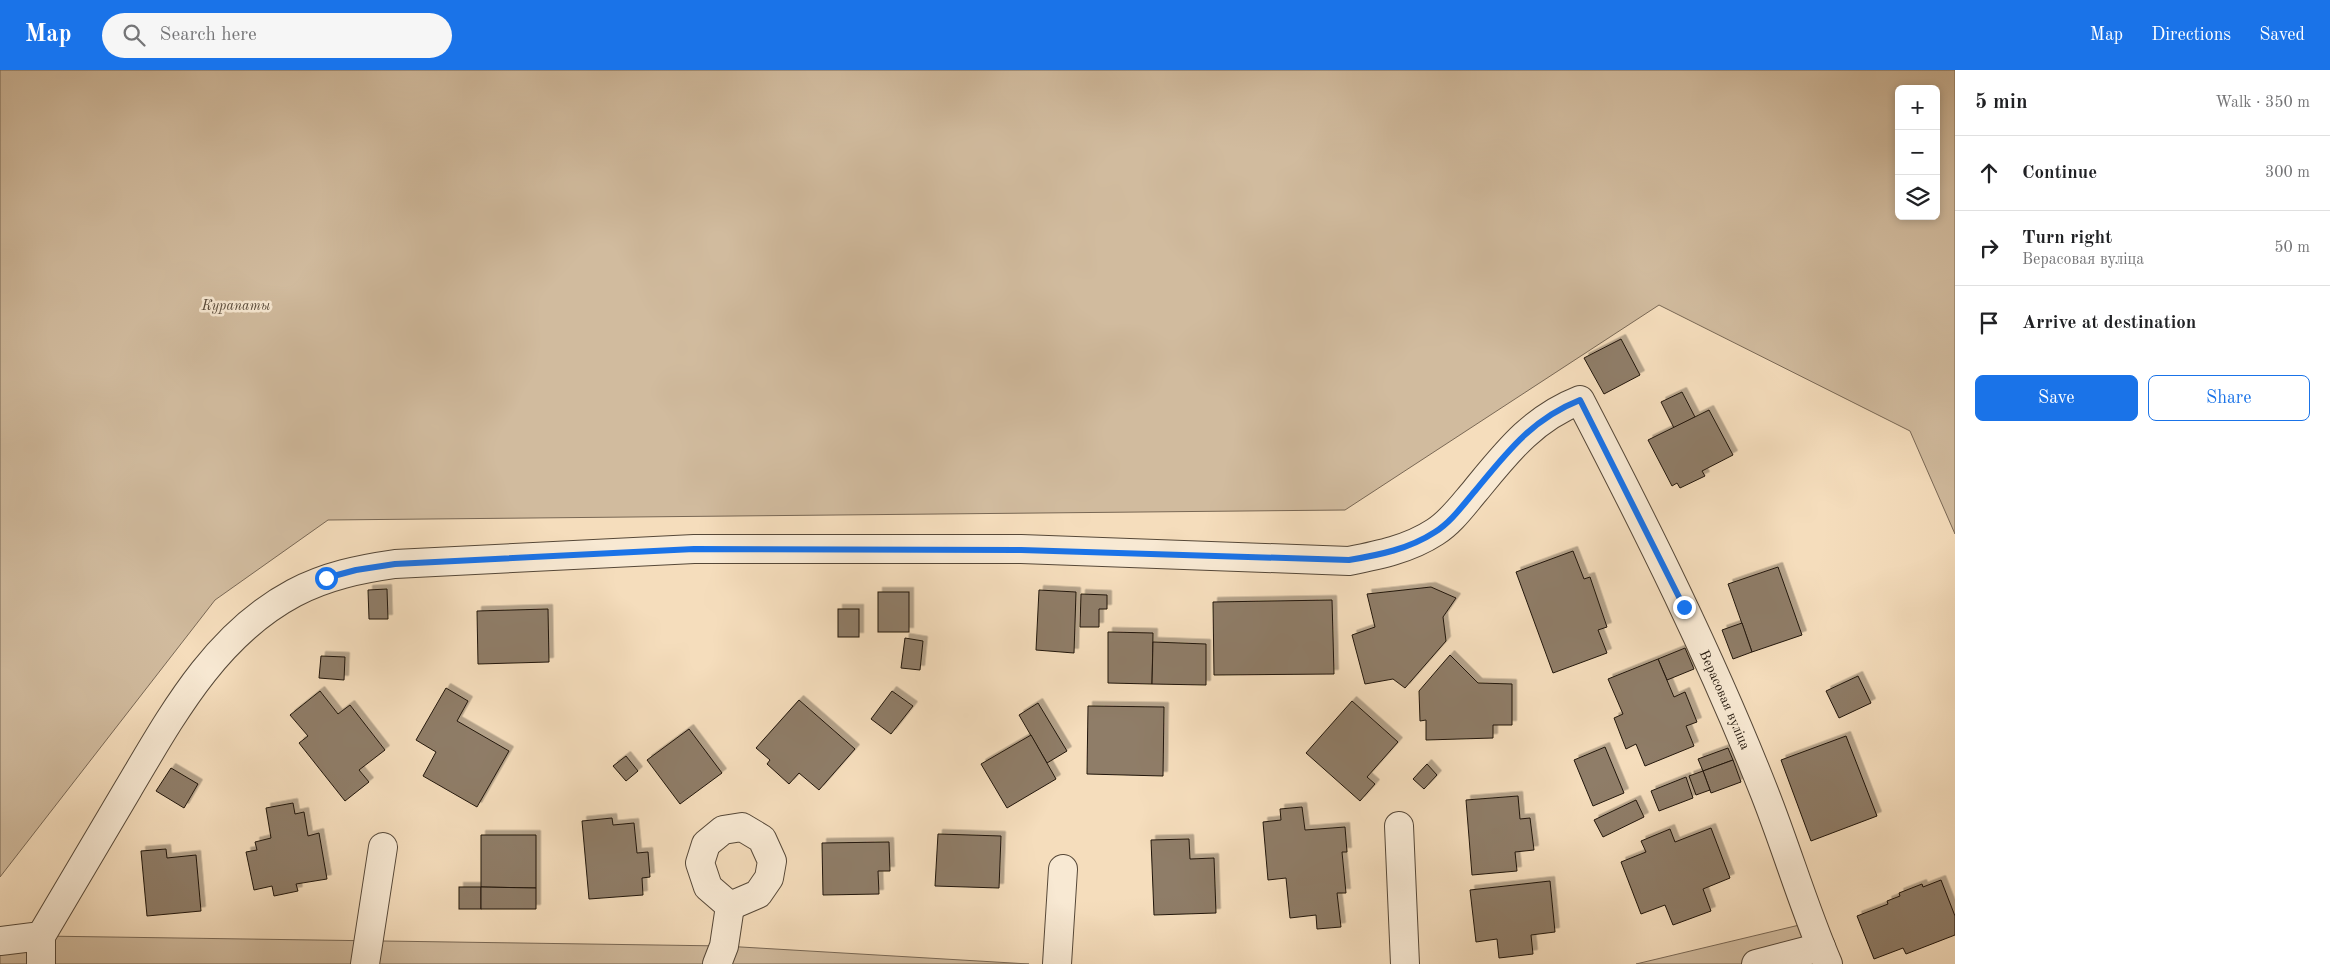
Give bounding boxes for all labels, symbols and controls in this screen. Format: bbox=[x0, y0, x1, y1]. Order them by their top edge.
search box bbox=[102, 13, 452, 58]
icon: search bbox=[120, 21, 148, 49]
text: Map bbox=[25, 23, 72, 47]
text: Search here bbox=[160, 26, 257, 45]
text: Map bbox=[2090, 26, 2123, 44]
text: Directions bbox=[2151, 26, 2231, 44]
text: Saved bbox=[2259, 26, 2305, 44]
map controls bbox=[1895, 85, 1940, 220]
button: + bbox=[1895, 85, 1940, 130]
text: 5 min bbox=[1975, 92, 2028, 113]
text: Walk · 350 m bbox=[2215, 95, 2310, 111]
button: − bbox=[1895, 130, 1940, 175]
icon: ahead bbox=[1975, 159, 2003, 187]
text: Continue bbox=[2022, 164, 2097, 183]
text: 300 m bbox=[2265, 165, 2310, 181]
button: layers bbox=[1895, 175, 1940, 220]
text: Turn right bbox=[2022, 229, 2112, 248]
icon: right bbox=[1975, 234, 2003, 262]
text: 50 m bbox=[2274, 240, 2310, 256]
text: Верасовая вуліца bbox=[2022, 252, 2144, 268]
park label: Курапаты bbox=[201, 299, 271, 314]
icon: arrive bbox=[1975, 309, 2003, 337]
text: Arrive at destination bbox=[2022, 314, 2196, 333]
button: Save bbox=[1975, 375, 2138, 421]
button: Share bbox=[2148, 375, 2310, 421]
route start bbox=[315, 567, 338, 590]
route end bbox=[1673, 596, 1696, 619]
street label: Верасовая вуліца bbox=[1697, 648, 1752, 752]

